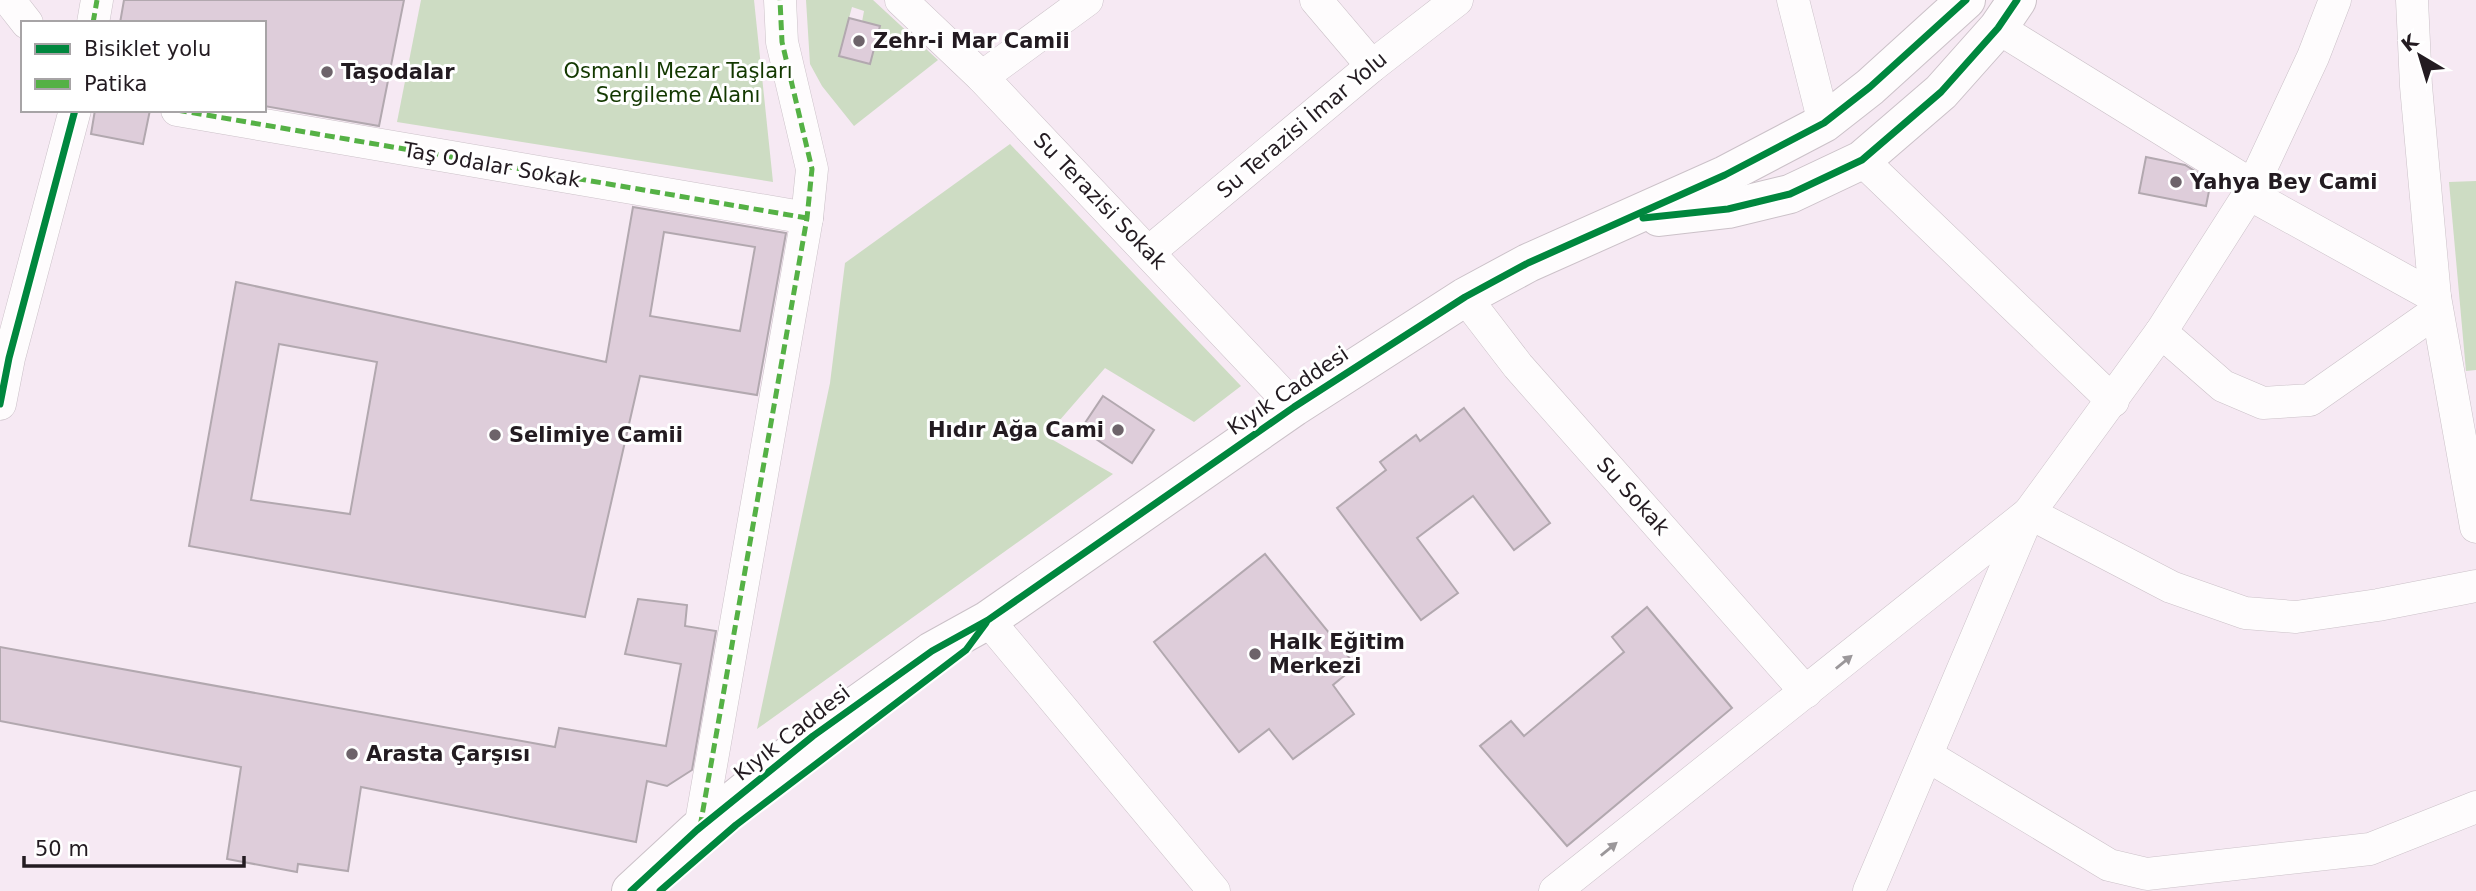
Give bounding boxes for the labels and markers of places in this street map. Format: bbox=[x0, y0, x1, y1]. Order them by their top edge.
place label: Zehr-i Mar Camii bbox=[873, 29, 1070, 53]
marker: Zehr-i Mar Camii bbox=[851, 33, 867, 49]
place label: Taşodalar bbox=[341, 60, 455, 84]
marker: Taşodalar bbox=[319, 64, 335, 80]
place label: Yahya Bey Cami bbox=[2189, 170, 2377, 194]
marker: Yahya Bey Cami bbox=[2168, 174, 2184, 190]
place label: Hıdır Ağa Cami bbox=[928, 418, 1104, 442]
marker: Hıdır Ağa Cami bbox=[1110, 422, 1126, 438]
place label: Selimiye Camii bbox=[509, 423, 683, 447]
marker: Selimiye Camii bbox=[487, 427, 503, 443]
place label: Halk Eğitim Merkezi bbox=[1269, 630, 1405, 678]
marker: Halk Eğitim Merkezi bbox=[1247, 646, 1263, 662]
place label: Arasta Çarşısı bbox=[366, 742, 530, 766]
marker: Arasta Çarşısı bbox=[344, 746, 360, 762]

